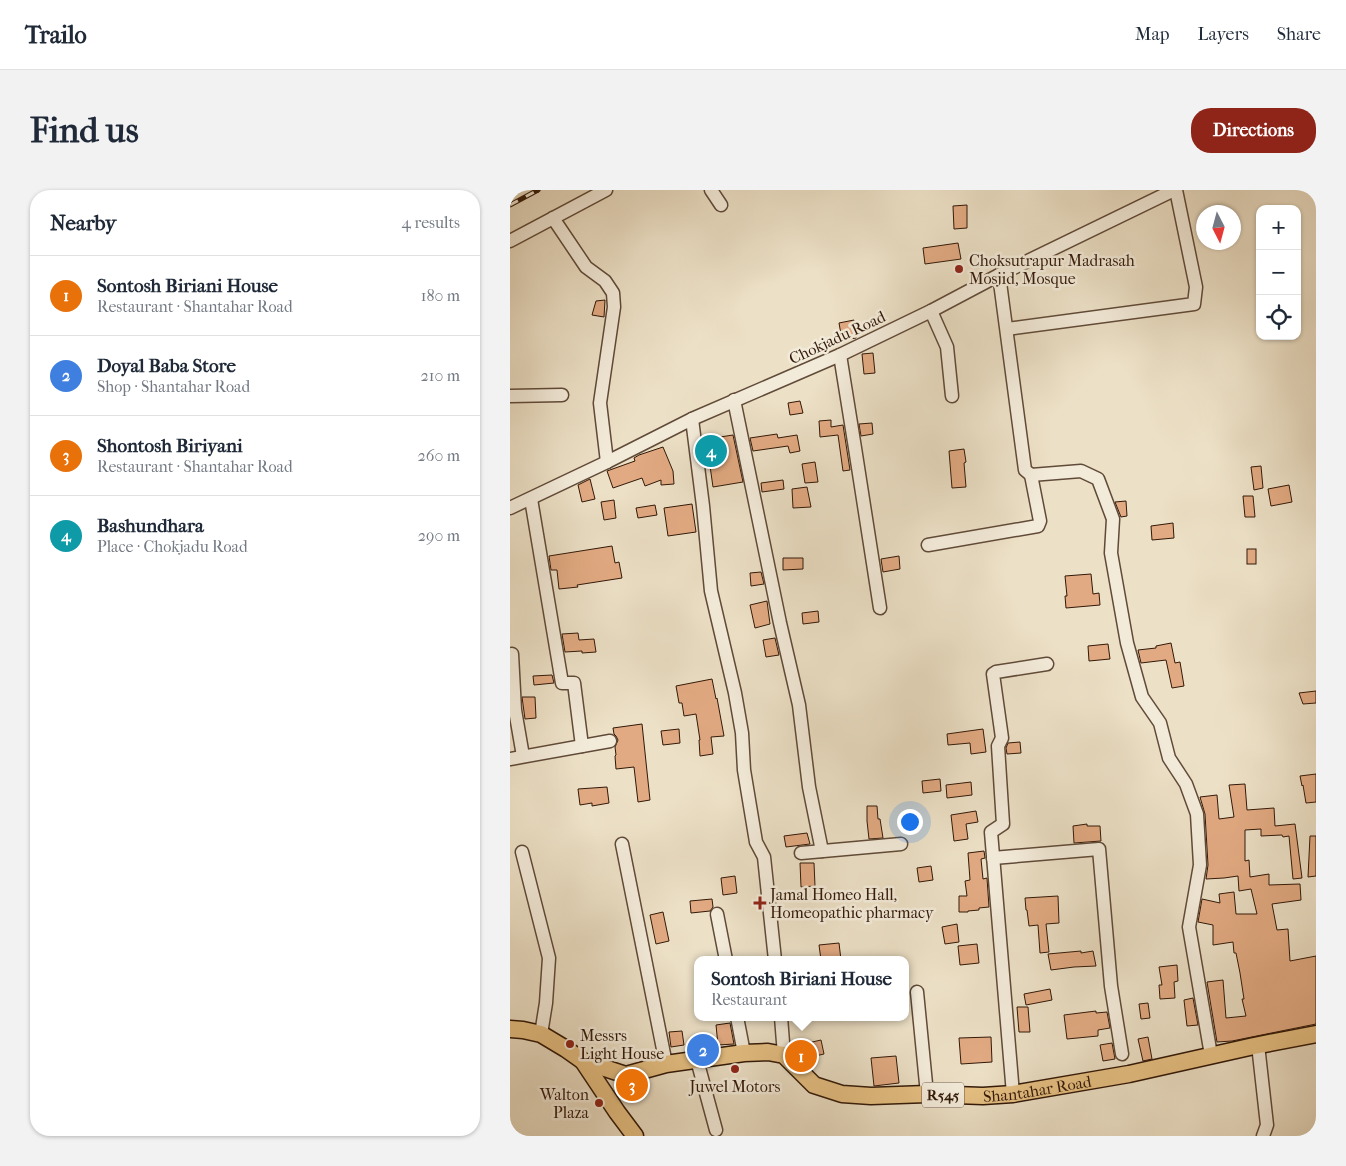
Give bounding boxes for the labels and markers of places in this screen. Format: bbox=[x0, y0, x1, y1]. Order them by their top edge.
place label: Choksutrapur Madrasah Mosjid, Mosque bbox=[969, 251, 1135, 288]
marker: Choksutrapur Madrasah Mosjid, Mosque bbox=[953, 263, 965, 275]
pin: 4 bbox=[695, 432, 727, 470]
place label: Jamal Homeo Hall, Homeopathic pharmacy bbox=[768, 885, 934, 922]
marker: Jamal Homeo Hall, Homeopathic pharmacy bbox=[754, 897, 766, 909]
place label: Messrs Light House bbox=[580, 1026, 664, 1063]
pin: 2 bbox=[687, 1031, 719, 1069]
pin: 1 bbox=[785, 1037, 817, 1075]
marker: Messrs Light House bbox=[564, 1038, 576, 1050]
marker: Juwel Motors bbox=[729, 1063, 741, 1075]
pin: 3 bbox=[616, 1066, 648, 1104]
place label: Juwel Motors bbox=[688, 1077, 781, 1096]
place label: Walton Plaza bbox=[539, 1085, 590, 1122]
marker: Walton Plaza bbox=[593, 1097, 605, 1109]

